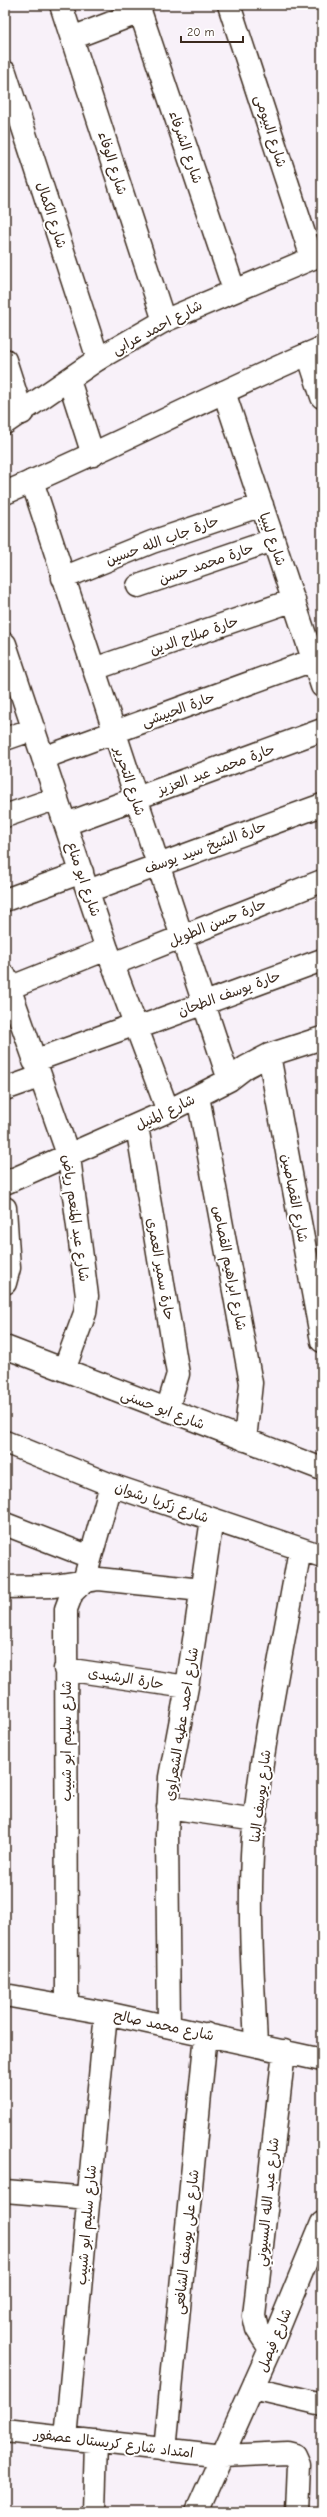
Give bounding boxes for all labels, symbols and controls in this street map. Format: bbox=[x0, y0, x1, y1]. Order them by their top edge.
scale bar bbox=[181, 18, 243, 44]
text: 20 m bbox=[187, 25, 215, 39]
street label: شارع البيومى bbox=[250, 93, 290, 170]
street label: شارع الشرفاء bbox=[164, 108, 206, 186]
street label: شارع الوفاء bbox=[93, 129, 131, 197]
street label: شارع الكمال bbox=[32, 180, 70, 251]
street label: شارع احمد عرابى bbox=[109, 297, 206, 359]
street label: شارع ليبيا bbox=[255, 510, 290, 568]
street label: حارة جاب الله حسين bbox=[103, 512, 221, 569]
street label: حارة محمد حسن bbox=[156, 539, 256, 588]
street label: حارة صلاح الدين bbox=[148, 612, 241, 660]
street label: حارة الحبيشى bbox=[139, 688, 217, 731]
street label: حارة محمد عبد العزيز bbox=[154, 740, 277, 799]
street label: شارع التحرير bbox=[109, 744, 149, 818]
street label: حارة الشيخ سيد يوسف bbox=[142, 818, 269, 878]
street label: شارع ابو مناع bbox=[61, 839, 104, 919]
street label: حارة حسن الطويل bbox=[166, 895, 269, 950]
street label: حارة يوسف الطحان bbox=[175, 967, 283, 1020]
street label: شارع المنيل bbox=[133, 1091, 198, 1135]
street label: شارع القصاصين bbox=[277, 1152, 311, 1244]
street label: شارع عبد المنعم رياض bbox=[56, 1153, 93, 1283]
street label: شارع ابراهيم القصاص bbox=[207, 1204, 250, 1332]
street label: حارة سمير العمرى bbox=[143, 1216, 178, 1322]
street label: شارع ابو حسنى bbox=[118, 1386, 207, 1434]
street label: شارع زكريا رشوان bbox=[112, 1479, 211, 1527]
street label: شارع احمد عطيه الشعراوى bbox=[161, 1646, 203, 1802]
street label: حارة الرشيدى bbox=[87, 1664, 165, 1693]
street label: شارع سليم ابو شبيب bbox=[58, 1681, 77, 1801]
street label: شارع يوسف البنا bbox=[246, 1749, 276, 1844]
street label: شارع محمد صالح bbox=[112, 2007, 215, 2045]
street label: شارع عبد الله البسيوني bbox=[252, 2137, 287, 2268]
street label: شارع سليم ابو شبيب bbox=[73, 2164, 102, 2286]
street label: شارع على يوسف الشافعى bbox=[170, 2169, 204, 2316]
street label: شارع فيصل bbox=[253, 2306, 296, 2375]
street label: امتداد شارع كريستال عصفور bbox=[32, 2425, 195, 2463]

